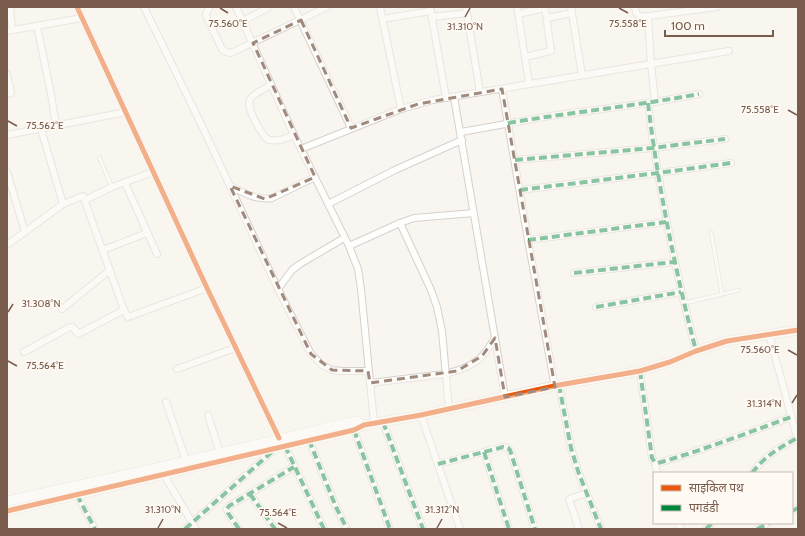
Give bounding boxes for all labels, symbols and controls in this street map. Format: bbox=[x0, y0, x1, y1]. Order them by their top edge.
scale bar bbox=[665, 12, 773, 38]
text: 75.560°E bbox=[208, 17, 248, 30]
text: 75.558°E bbox=[609, 17, 647, 30]
text: 100 m bbox=[671, 18, 705, 33]
text: 31.310°N bbox=[447, 20, 483, 33]
text: 75.558°E bbox=[741, 103, 779, 116]
text: 75.562°E bbox=[26, 119, 64, 132]
text: 31.308°N bbox=[21, 297, 61, 310]
text: 75.560°E bbox=[740, 343, 780, 356]
text: 75.564°E bbox=[26, 359, 64, 372]
text: 31.314°N bbox=[746, 397, 782, 410]
legend bbox=[653, 472, 793, 524]
text: साइकिल पथ bbox=[689, 480, 744, 495]
text: पगडंडी bbox=[689, 500, 719, 515]
text: 31.310°N bbox=[145, 503, 181, 516]
text: 31.312°N bbox=[425, 503, 459, 516]
text: 75.564°E bbox=[259, 506, 297, 519]

